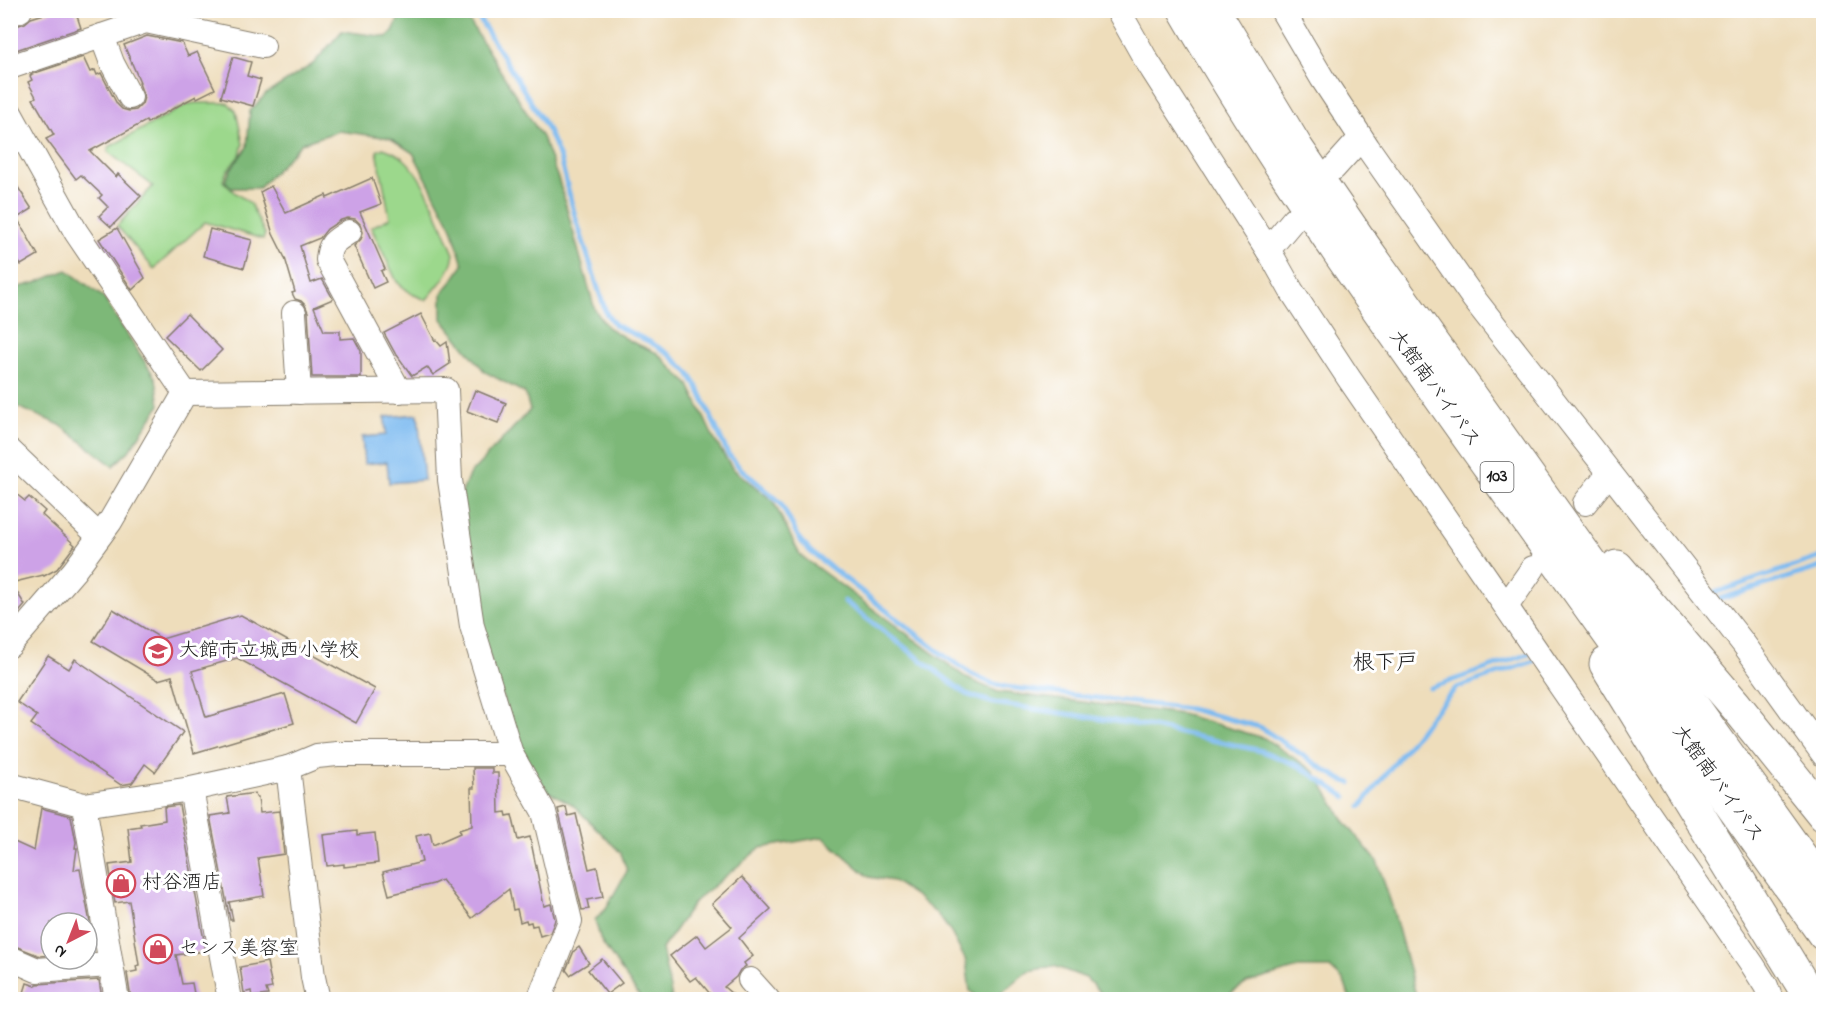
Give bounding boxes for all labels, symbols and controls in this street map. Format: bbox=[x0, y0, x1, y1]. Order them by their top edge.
street label: 大館南バイパス bbox=[1381, 324, 1487, 454]
road number: 103 bbox=[1480, 462, 1514, 492]
school or university icon: 大館市立城西小学校 bbox=[142, 635, 174, 667]
place label: 大館市立城西小学校 bbox=[179, 637, 359, 666]
district label: 根下戸 bbox=[1352, 648, 1418, 680]
street label: 大館南バイパス bbox=[1664, 719, 1770, 849]
shop icon: 村谷酒店 bbox=[105, 867, 137, 899]
place label: 村谷酒店 bbox=[142, 869, 222, 898]
north arrow bbox=[39, 911, 99, 971]
shop icon: センス美容室 bbox=[142, 933, 174, 965]
place label: センス美容室 bbox=[179, 935, 299, 964]
text: N bbox=[48, 938, 72, 963]

